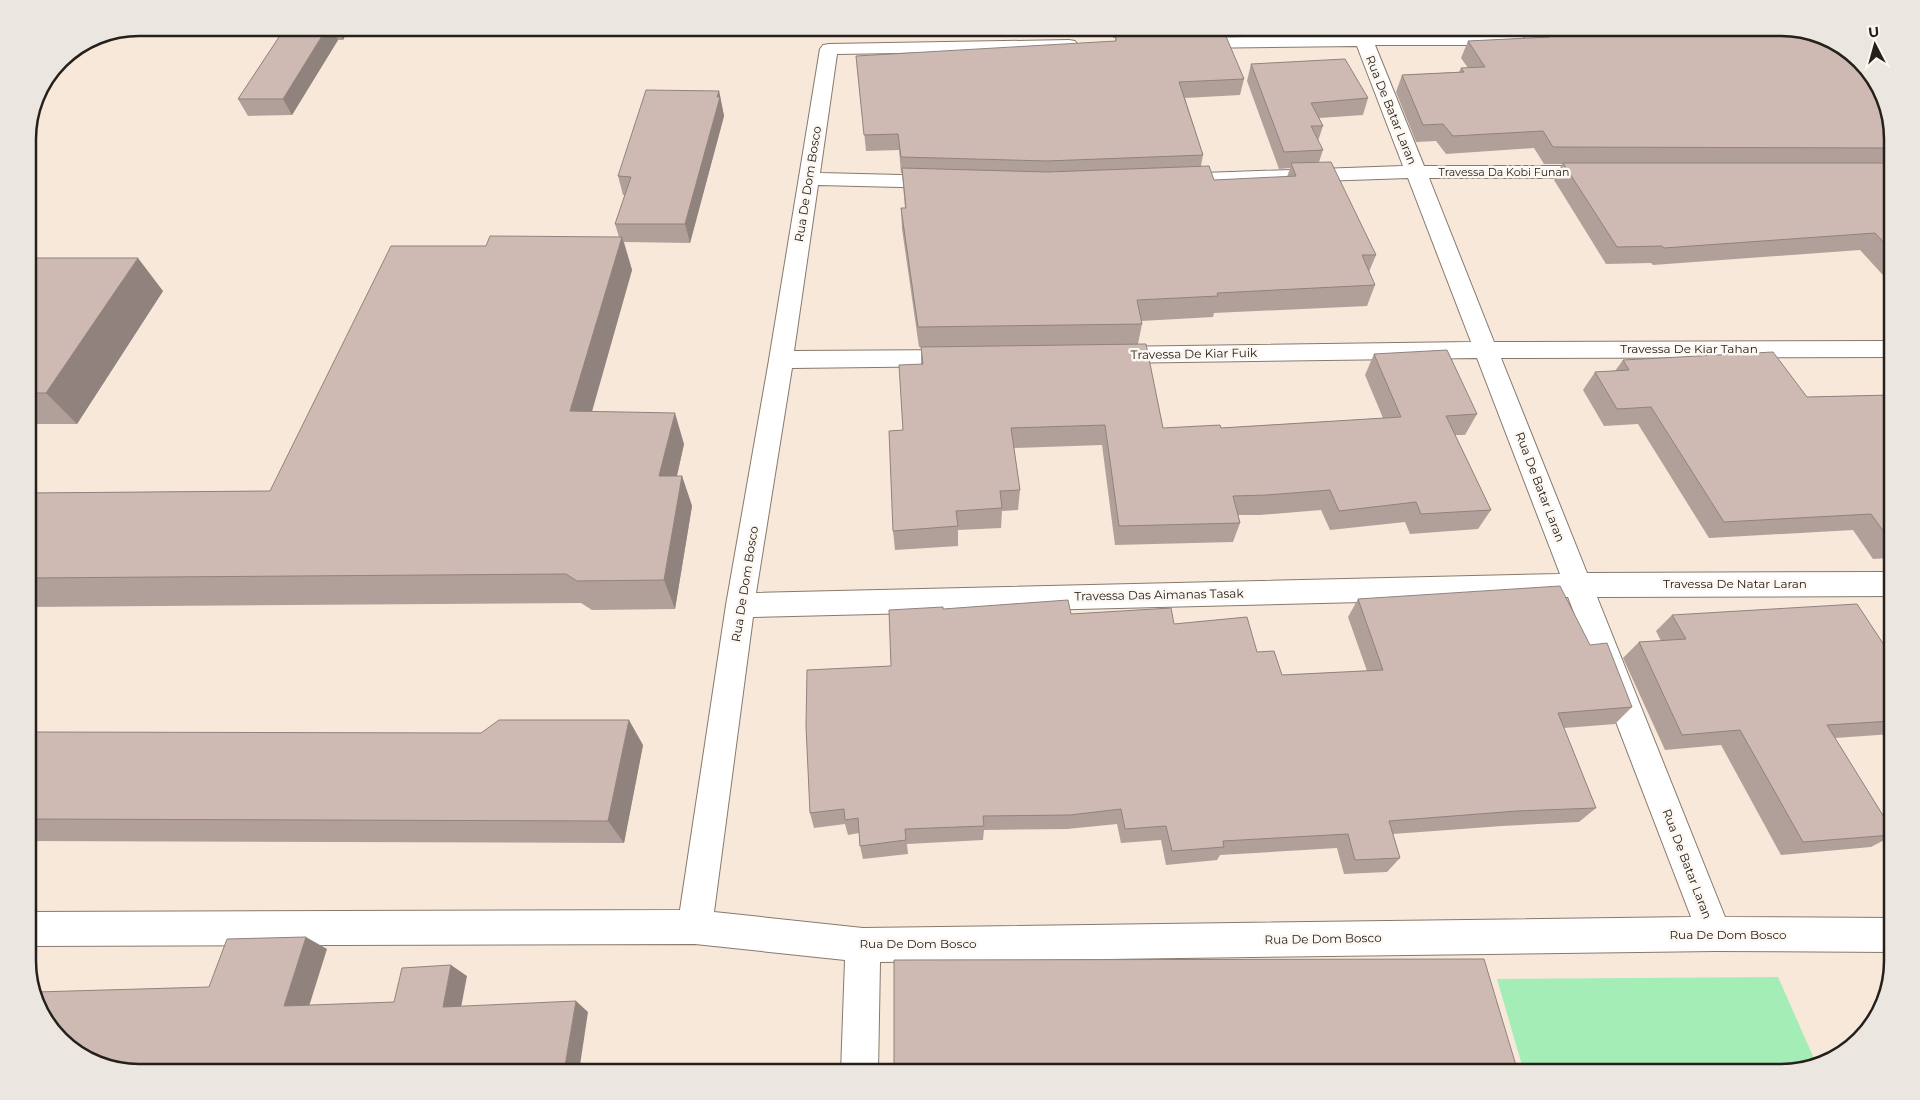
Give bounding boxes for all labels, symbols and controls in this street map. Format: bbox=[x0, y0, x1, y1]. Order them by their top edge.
north arrow bbox=[1850, 20, 1900, 70]
text: U bbox=[1867, 23, 1880, 42]
street label: Rua De Batar Laran bbox=[1363, 53, 1420, 167]
street label: Rua De Dom Bosco bbox=[791, 125, 824, 243]
street label: Travessa Da Kobi Funan bbox=[1439, 165, 1569, 179]
street label: Travessa De Kiar Tahan bbox=[1620, 341, 1758, 356]
street label: Travessa De Kiar Fuik bbox=[1131, 345, 1258, 362]
street label: Rua De Batar Laran bbox=[1513, 430, 1568, 544]
street label: Rua De Dom Bosco bbox=[728, 525, 761, 643]
street label: Travessa De Natar Laran bbox=[1663, 576, 1807, 591]
street label: Travessa Das Aimanas Tasak bbox=[1074, 586, 1244, 603]
street label: Rua De Batar Laran bbox=[1660, 807, 1715, 921]
street label: Rua De Dom Bosco bbox=[1669, 927, 1787, 942]
street label: Rua De Dom Bosco bbox=[1264, 930, 1382, 947]
street label: Rua De Dom Bosco bbox=[859, 936, 977, 951]

